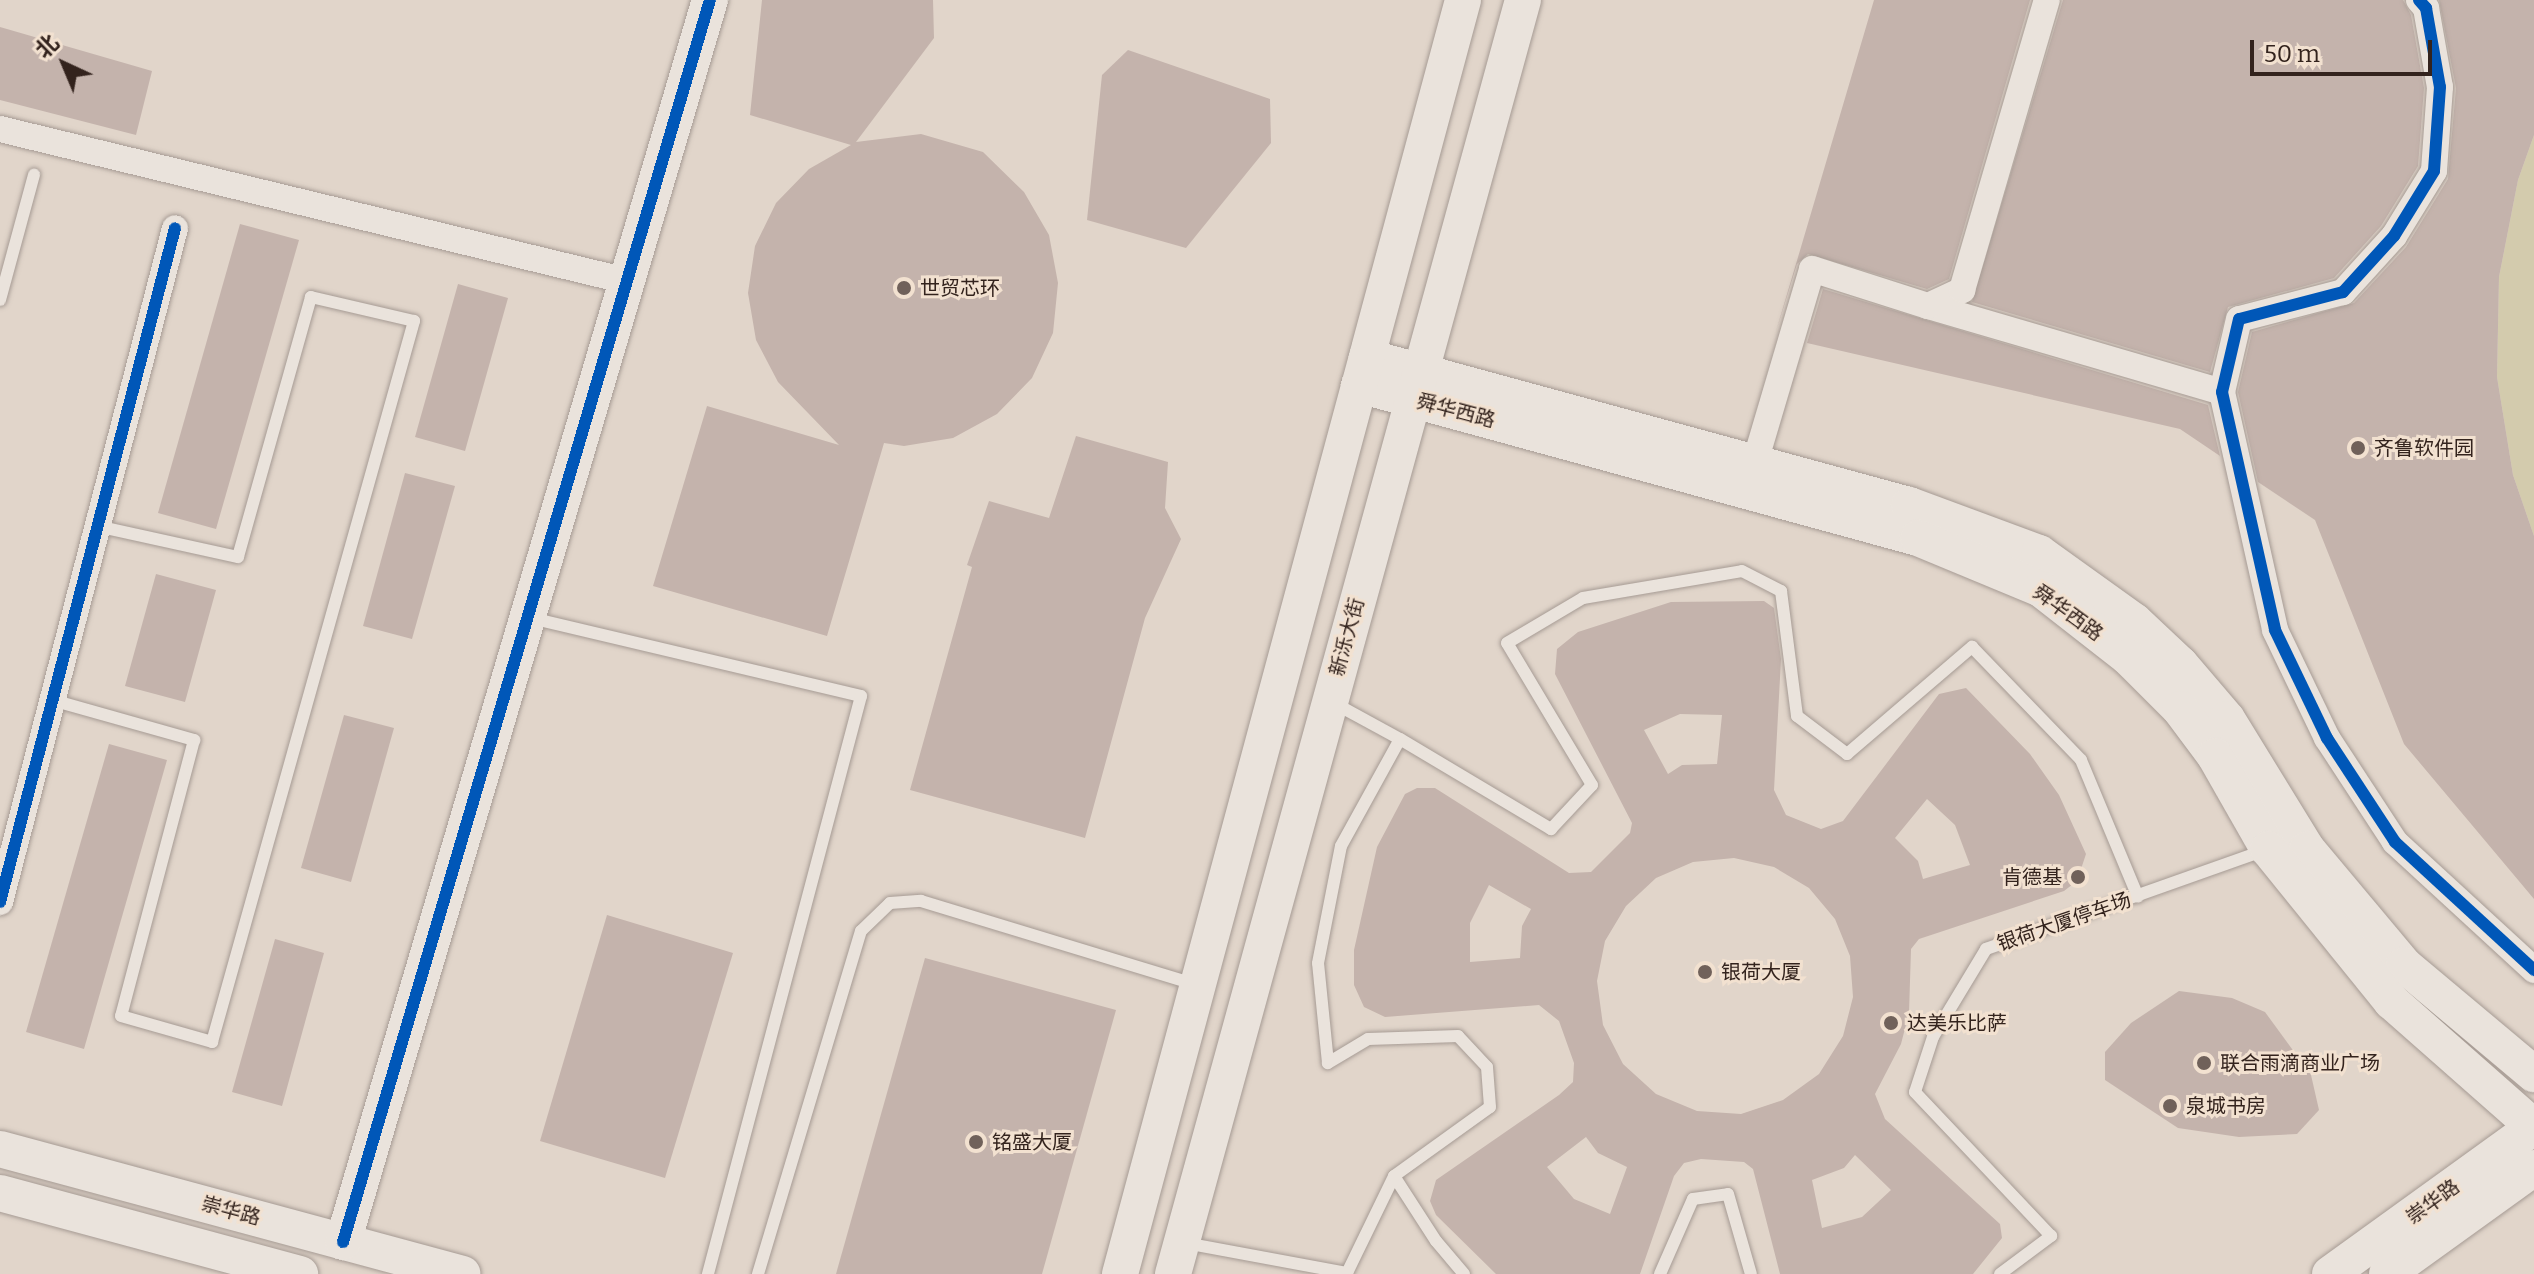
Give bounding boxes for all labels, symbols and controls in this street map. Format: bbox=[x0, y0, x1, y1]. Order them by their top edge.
north arrow bbox=[24, 24, 104, 104]
scale bar bbox=[2254, 24, 2436, 74]
text: 北 bbox=[30, 29, 64, 64]
text: 50 m bbox=[2264, 40, 2320, 68]
place label: 世贸芯环 bbox=[920, 276, 1000, 300]
marker: 世贸芯环 bbox=[895, 279, 913, 297]
street label: 舜华西路 bbox=[1414, 389, 1498, 433]
place label: 齐鲁软件园 bbox=[2374, 436, 2474, 460]
marker: 齐鲁软件园 bbox=[2349, 439, 2367, 457]
street label: 舜华西路 bbox=[2029, 580, 2107, 646]
street label: 新泺大街 bbox=[1325, 595, 1369, 679]
place label: 肯德基 bbox=[2002, 865, 2062, 889]
marker: 肯德基 bbox=[2069, 868, 2087, 886]
street label: 银荷大厦停车场 bbox=[1994, 888, 2134, 956]
place label: 银荷大厦 bbox=[1721, 960, 1801, 984]
marker: 银荷大厦 bbox=[1696, 963, 1714, 981]
place label: 达美乐比萨 bbox=[1907, 1011, 2007, 1035]
marker: 达美乐比萨 bbox=[1882, 1014, 1900, 1032]
place label: 联合雨滴商业广场 bbox=[2220, 1051, 2380, 1075]
marker: 联合雨滴商业广场 bbox=[2195, 1054, 2213, 1072]
place label: 泉城书房 bbox=[2186, 1094, 2266, 1118]
marker: 泉城书房 bbox=[2161, 1097, 2179, 1115]
place label: 铭盛大厦 bbox=[992, 1130, 1072, 1154]
marker: 铭盛大厦 bbox=[967, 1133, 985, 1151]
street label: 崇华路 bbox=[2402, 1175, 2464, 1229]
street label: 崇华路 bbox=[199, 1192, 263, 1230]

